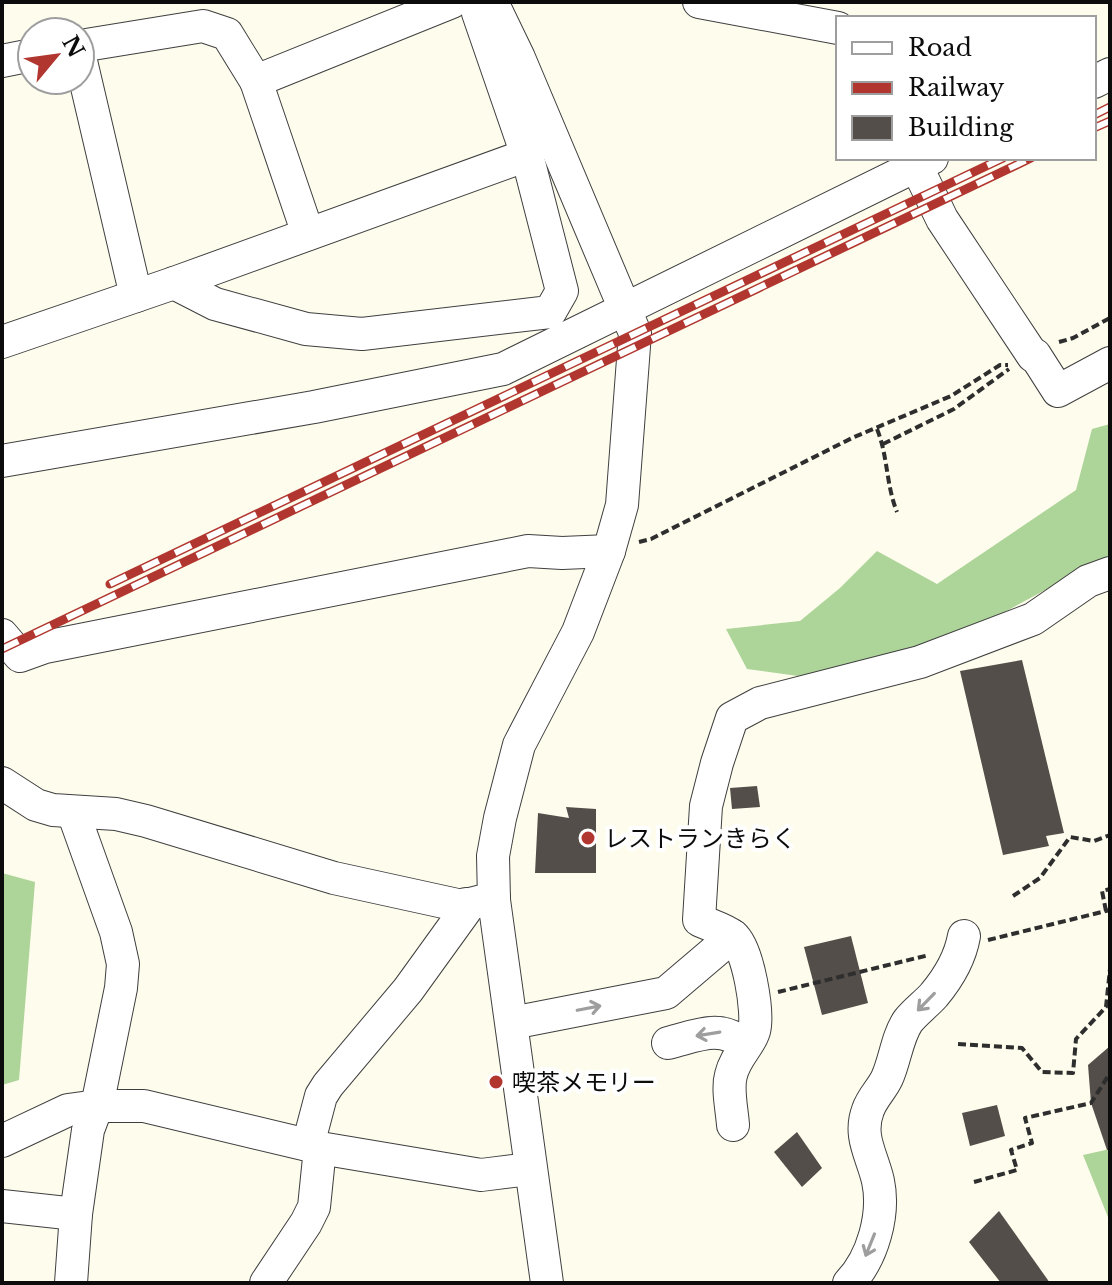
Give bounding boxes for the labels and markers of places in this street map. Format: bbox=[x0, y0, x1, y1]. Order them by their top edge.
place label: レストランきらく bbox=[604, 824, 796, 853]
marker: レストランきらく bbox=[579, 829, 597, 847]
place label: 喫茶メモリー bbox=[512, 1068, 656, 1097]
marker: 喫茶メモリー bbox=[487, 1073, 505, 1091]

